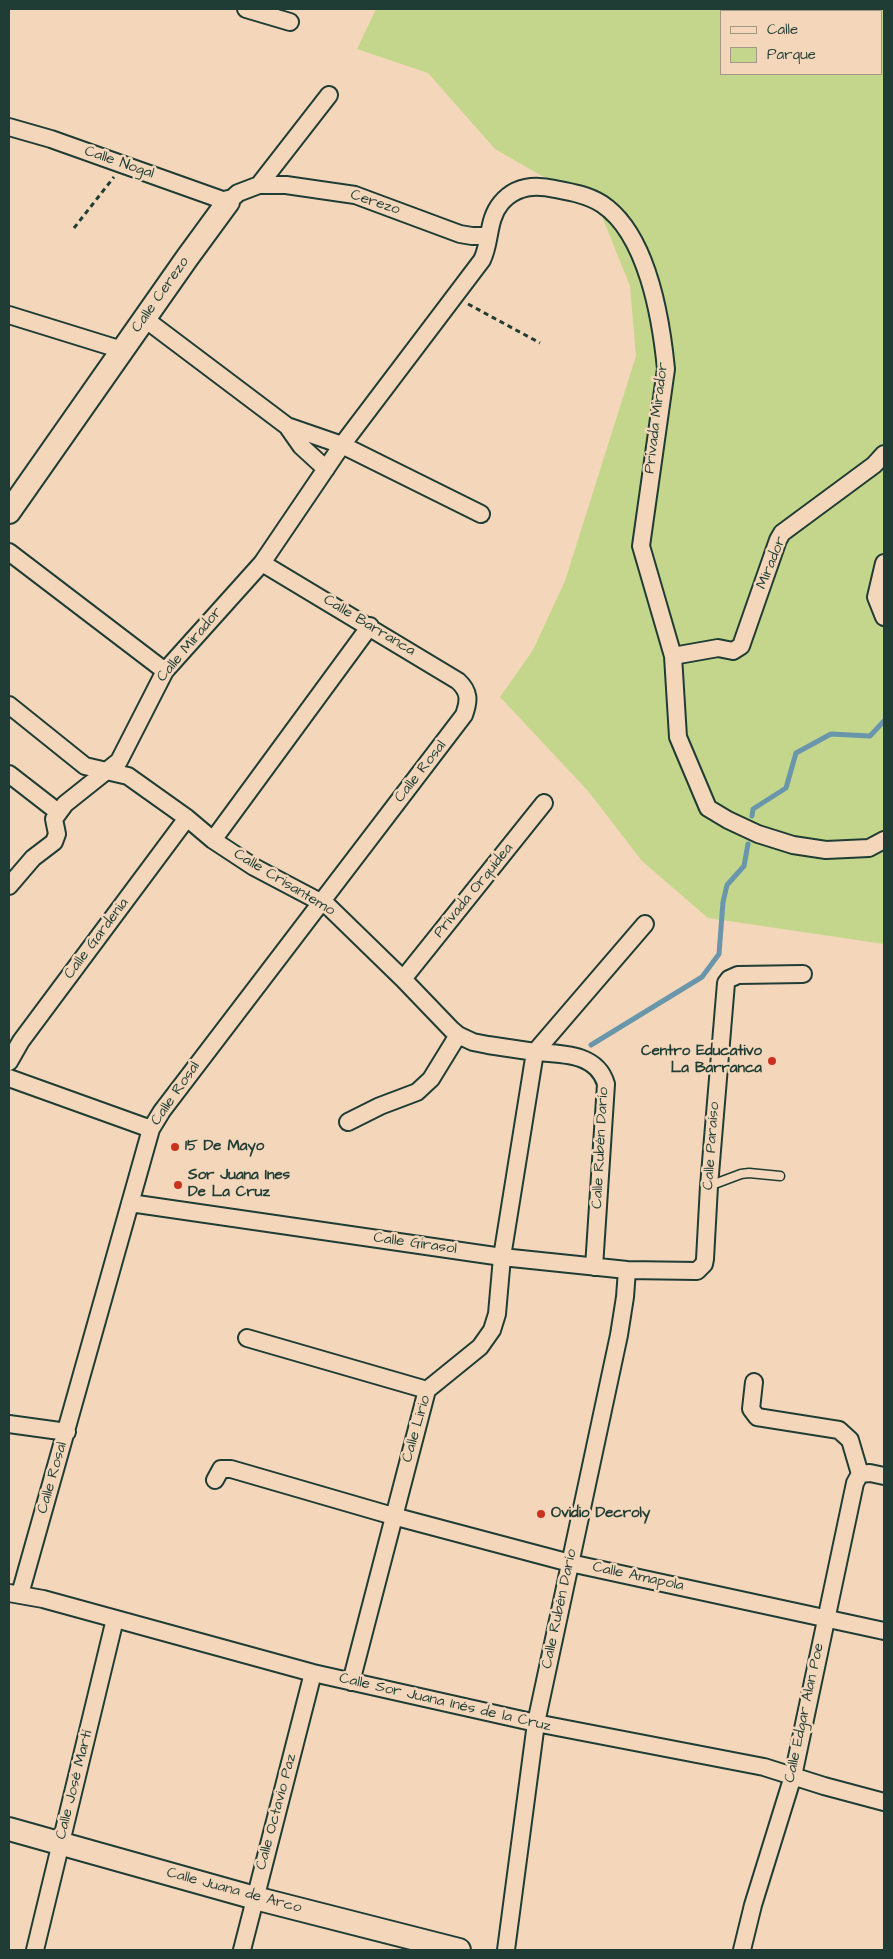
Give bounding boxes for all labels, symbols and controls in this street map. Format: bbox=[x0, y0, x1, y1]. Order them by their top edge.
legend bbox=[720, 10, 883, 75]
text: Calle bbox=[767, 19, 798, 40]
text: Parque bbox=[767, 44, 816, 65]
street label: Calle Nogal bbox=[82, 143, 156, 183]
street label: Cerezo bbox=[348, 187, 402, 219]
street label: Calle Cerezo bbox=[128, 254, 194, 336]
street label: Privada Mirador bbox=[641, 361, 673, 475]
street label: Mirador bbox=[753, 534, 791, 592]
street label: Calle Barranca bbox=[320, 591, 418, 661]
street label: Calle Mirador bbox=[154, 604, 226, 686]
street label: Calle Rosal bbox=[391, 737, 451, 807]
street label: Privada Orquídea bbox=[430, 840, 518, 942]
street label: Calle Crisantemo bbox=[230, 846, 338, 920]
street label: Calle Gardenia bbox=[61, 895, 133, 983]
place label: Centro Educativo La Barranca bbox=[641, 1043, 762, 1078]
marker: Centro Educativo La Barranca bbox=[766, 1055, 778, 1067]
street label: Calle Rosal bbox=[147, 1059, 205, 1129]
street label: Calle Rubén Darío bbox=[589, 1087, 613, 1209]
street label: Calle Paraíso bbox=[700, 1101, 724, 1191]
place label: 15 De Mayo bbox=[185, 1138, 264, 1156]
marker: 15 De Mayo bbox=[169, 1141, 181, 1153]
place label: Sor Juana Ines De La Cruz bbox=[188, 1167, 290, 1202]
marker: Sor Juana Ines De La Cruz bbox=[172, 1179, 184, 1191]
street label: Calle Girasol bbox=[372, 1229, 458, 1259]
street label: Calle Lirio bbox=[399, 1393, 435, 1465]
street label: Calle Rosal bbox=[34, 1440, 72, 1516]
place label: Ovidio Decroly bbox=[551, 1505, 650, 1523]
marker: Ovidio Decroly bbox=[535, 1508, 547, 1520]
street label: Calle Rubén Darío bbox=[539, 1548, 581, 1670]
street label: Calle Amapola bbox=[591, 1559, 685, 1595]
street label: Calle Edgar Alan Poe bbox=[781, 1641, 829, 1785]
street label: Calle Sor Juana Inés de la Cruz bbox=[337, 1670, 553, 1736]
street label: Calle José Martí bbox=[53, 1729, 97, 1841]
street label: Calle Octavio Paz bbox=[253, 1752, 301, 1872]
street label: Calle Juana de Arco bbox=[165, 1864, 303, 1918]

